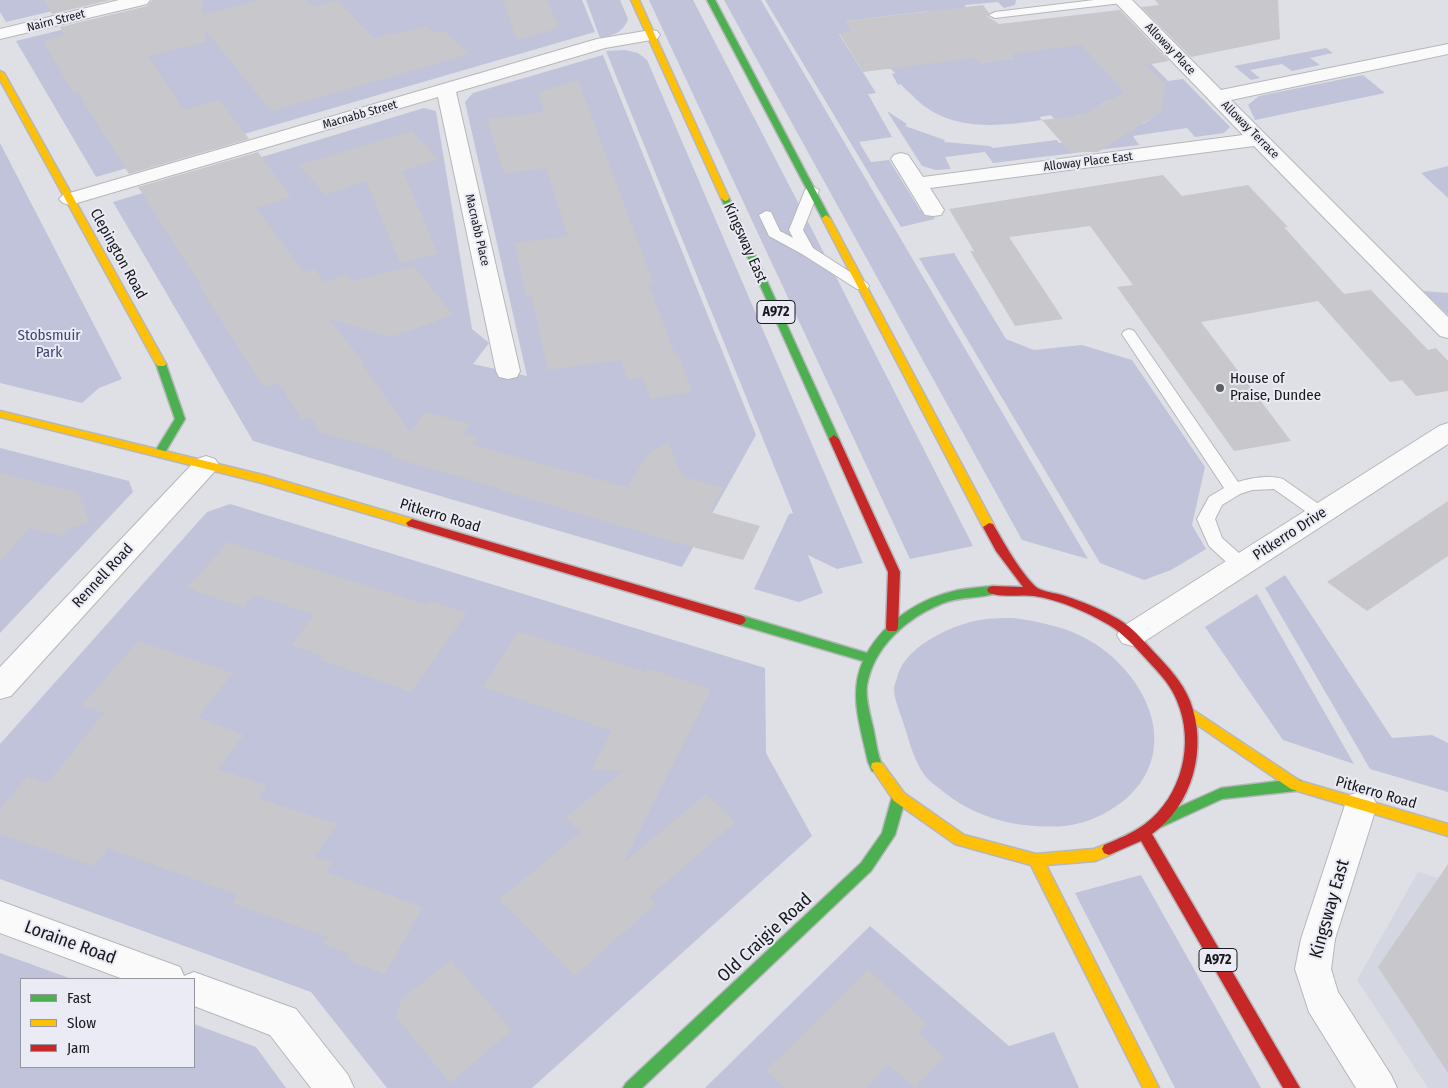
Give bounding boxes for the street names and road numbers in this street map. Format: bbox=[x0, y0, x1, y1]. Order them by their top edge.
street label: Nairn Street bbox=[26, 7, 86, 35]
street label: Alloway Place bbox=[1142, 20, 1198, 78]
street label: Macnabb Street bbox=[321, 97, 399, 133]
street label: Alloway Terrace bbox=[1218, 98, 1282, 162]
street label: Alloway Place East bbox=[1043, 149, 1133, 175]
street label: Macnabb Place bbox=[462, 193, 492, 267]
street label: Kingsway East bbox=[719, 200, 771, 286]
street label: Clepington Road bbox=[86, 206, 150, 302]
road number: A972 bbox=[757, 300, 795, 324]
street label: Pitkerro Road bbox=[398, 495, 482, 537]
street label: Pitkerro Drive bbox=[1250, 504, 1330, 564]
street label: Rennell Road bbox=[69, 540, 137, 612]
street label: Pitkerro Road bbox=[1333, 773, 1419, 813]
street label: Kingsway East bbox=[1306, 857, 1354, 961]
street label: Old Craigie Road bbox=[713, 889, 817, 987]
street label: Loraine Road bbox=[21, 916, 119, 970]
road number: A972 bbox=[1199, 948, 1237, 972]

